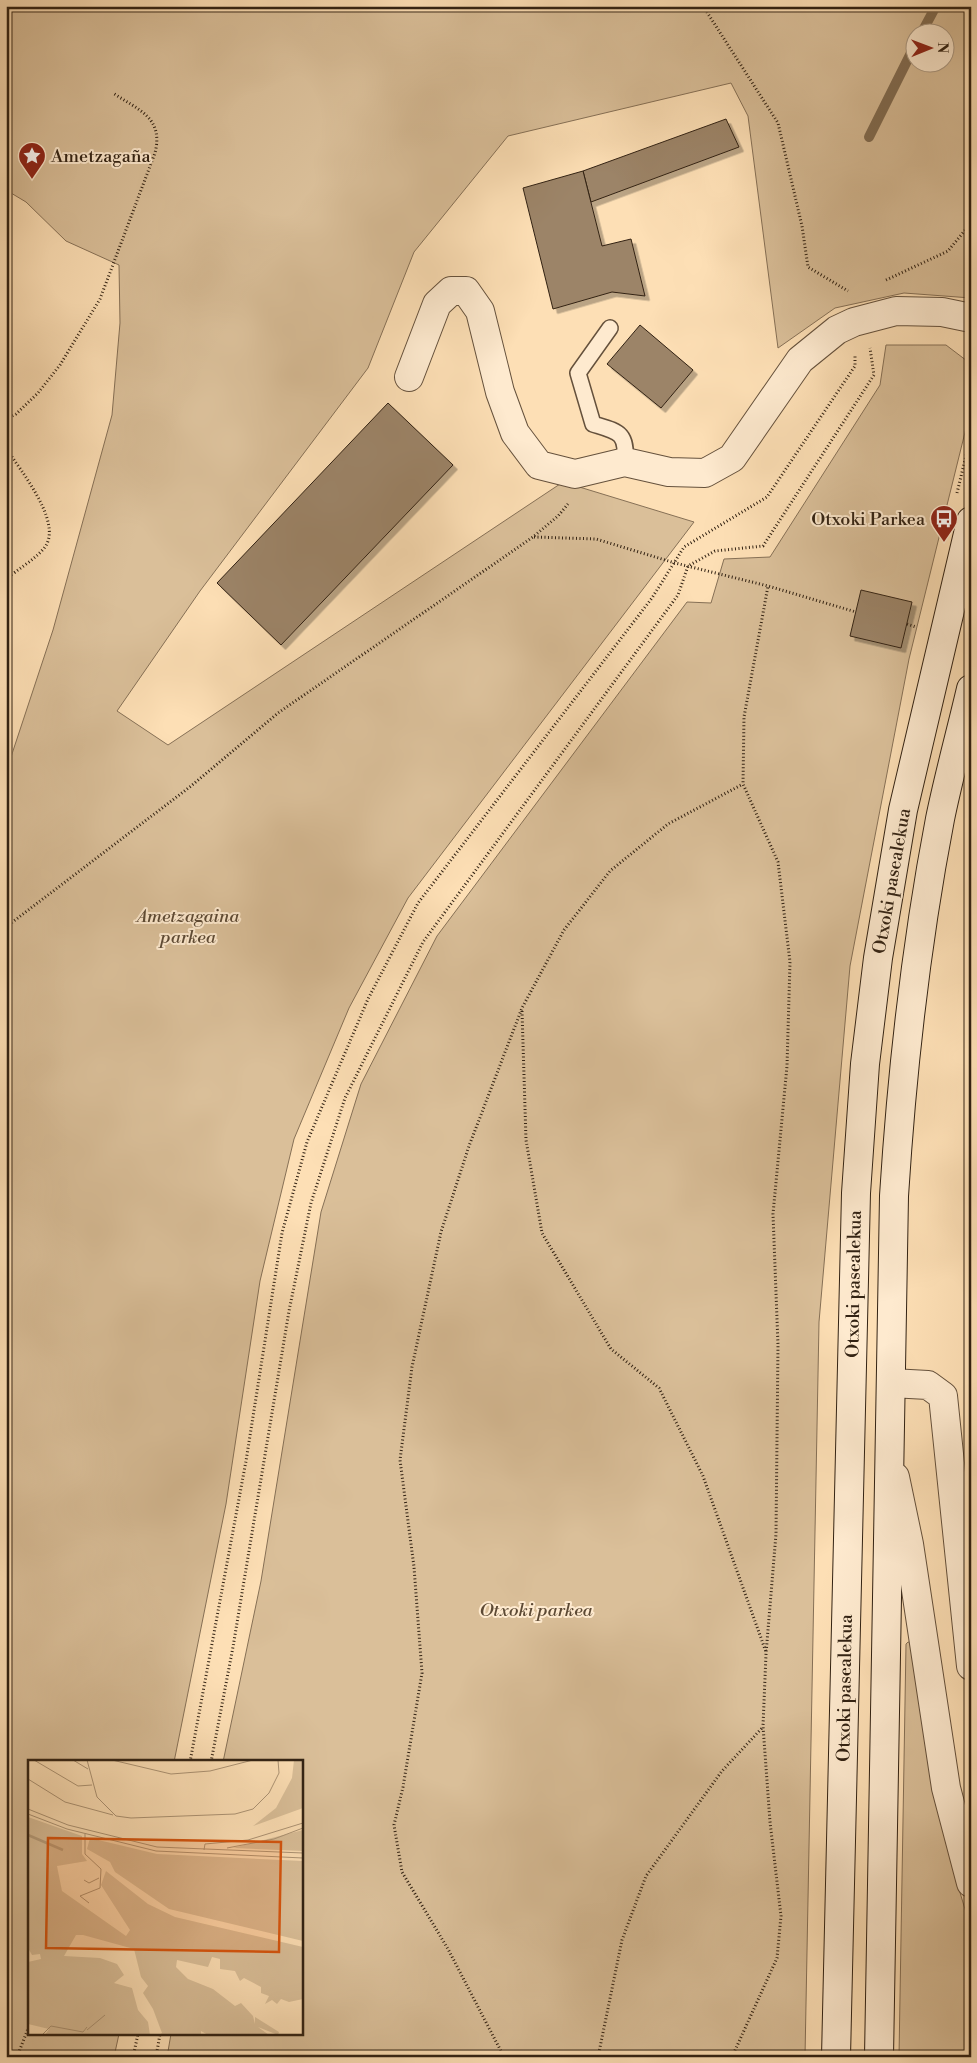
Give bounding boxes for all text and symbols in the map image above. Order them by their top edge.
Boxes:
north arrow [904,22,954,72]
text: N [933,42,951,53]
place icon: Ametzagaña [17,141,47,180]
place label: Ametzagaña [50,145,151,168]
bus stop icon: Otxoki Parkea [929,504,959,543]
place label: Otxoki Parkea [811,508,926,531]
street label: Otxoki pasealekua [868,805,916,956]
park label: Ametzagaina parkea [135,905,240,949]
street label: Otxoki pasealekua [841,1209,867,1358]
park label: Otxoki parkea [479,1599,594,1622]
street label: Otxoki pasealekua [832,1613,858,1762]
inset map [28,1760,302,2036]

